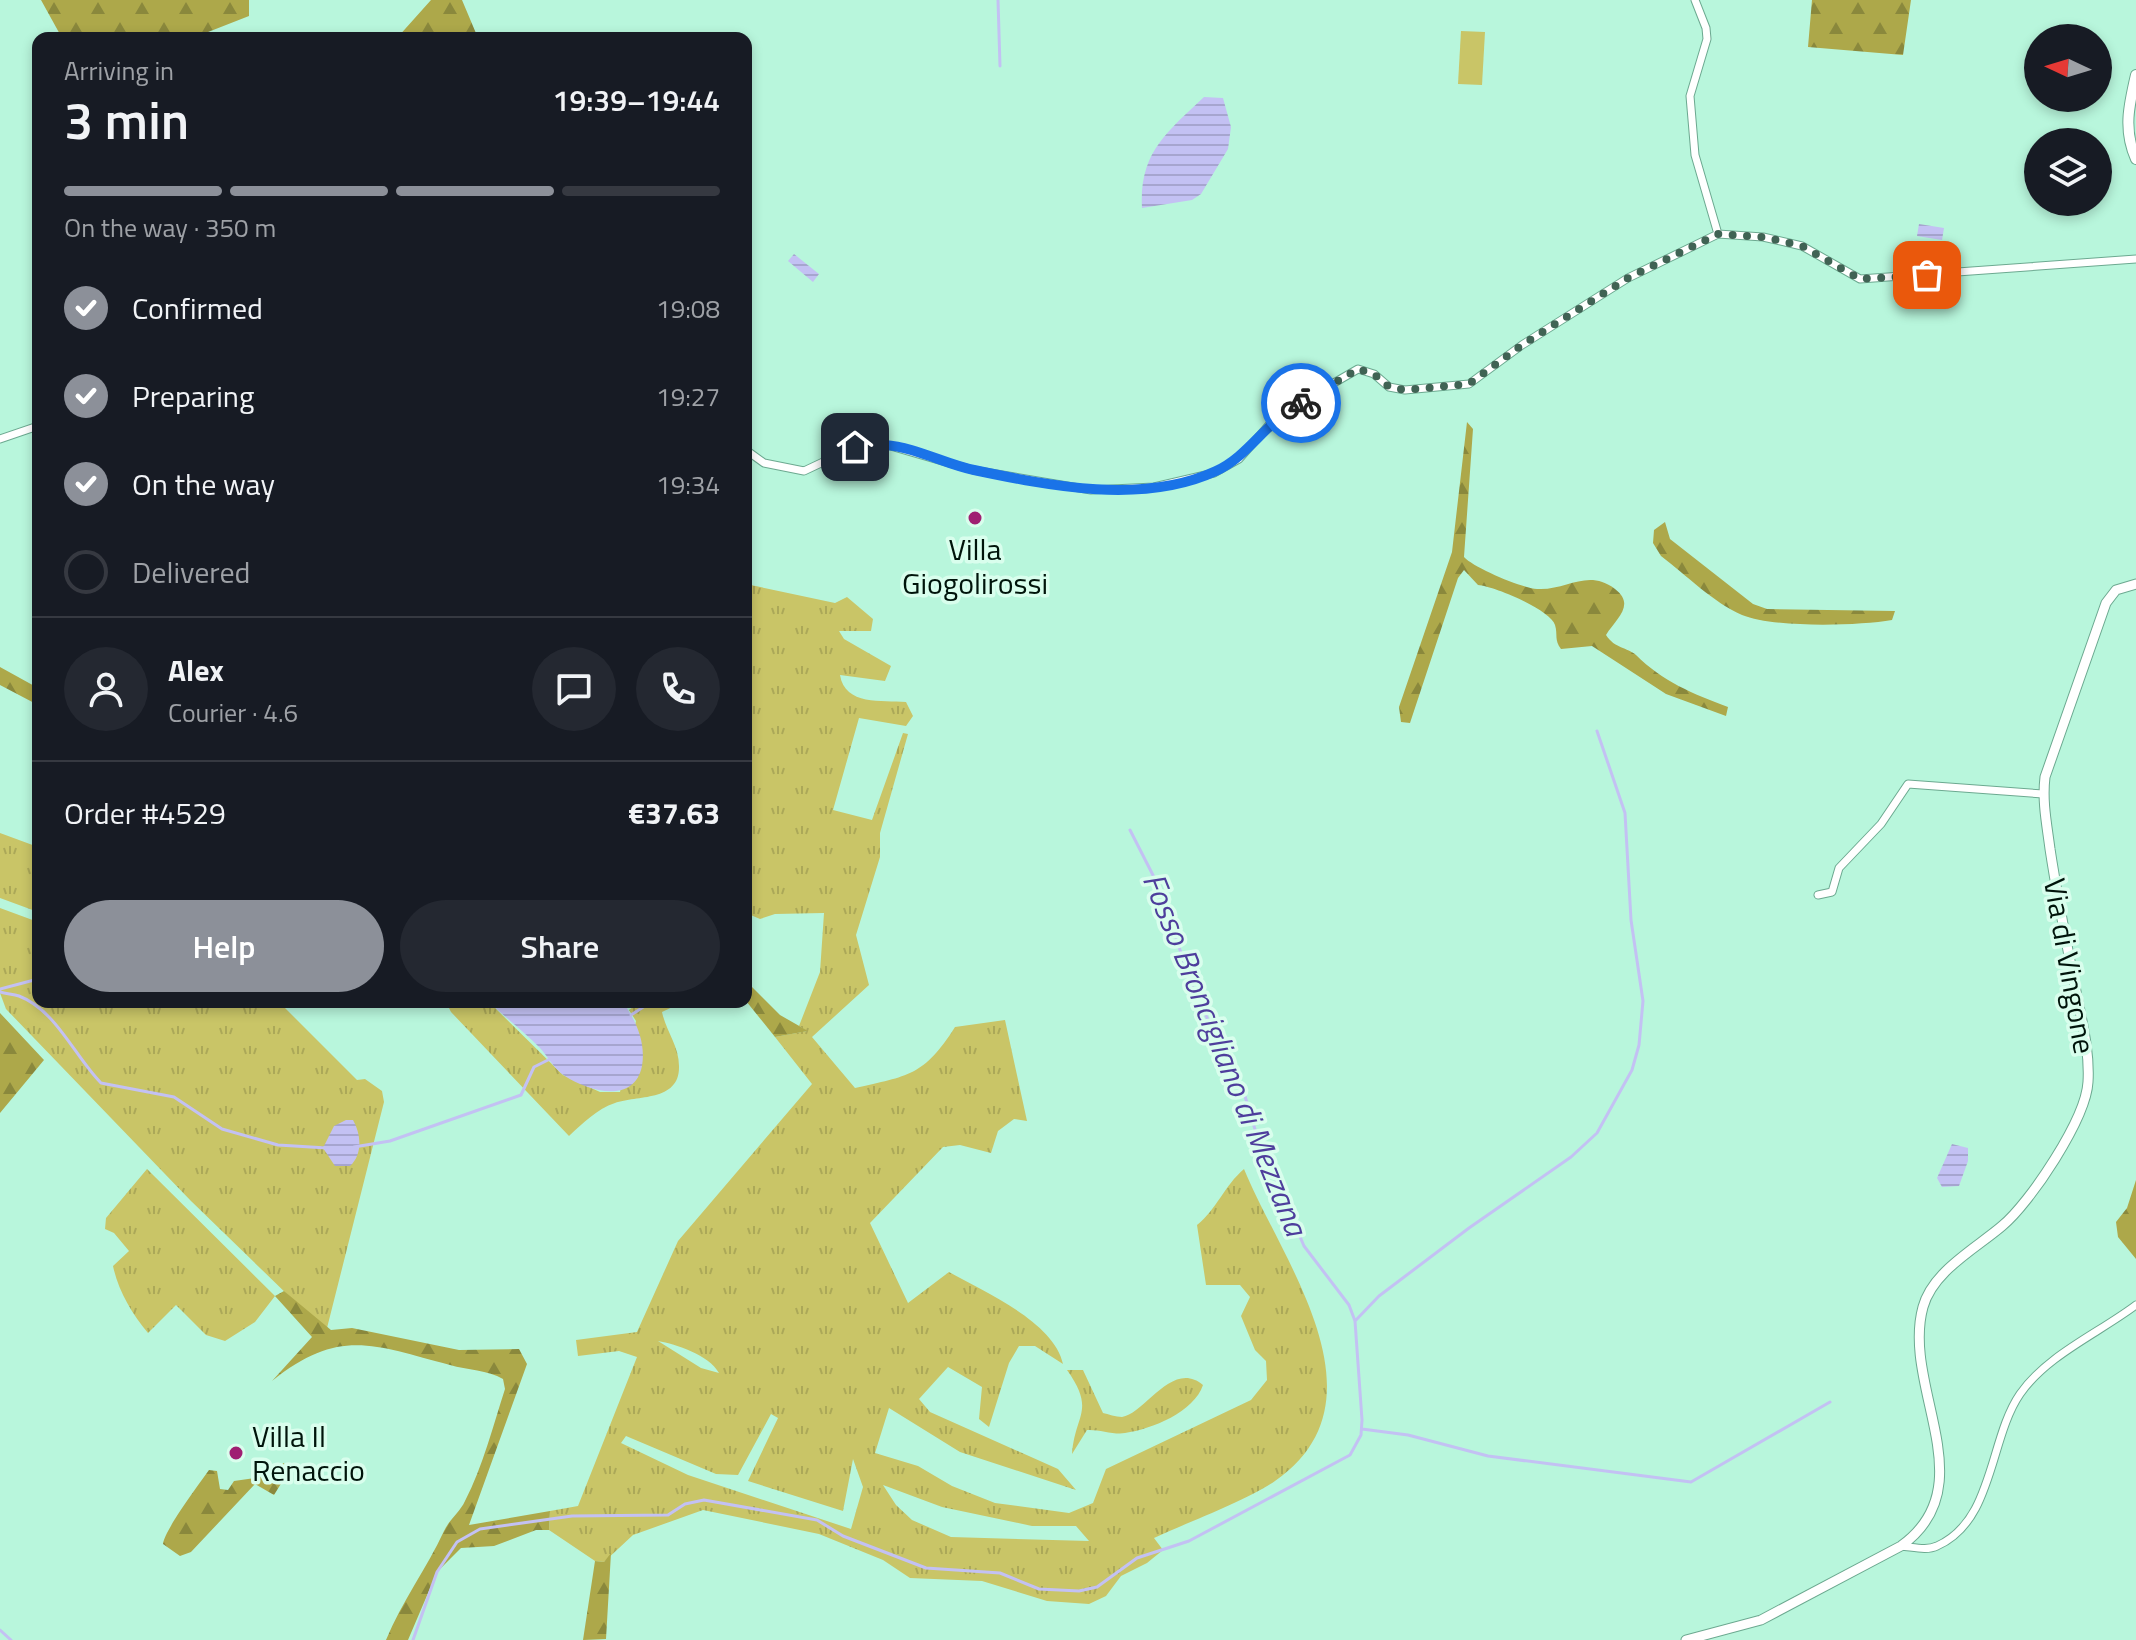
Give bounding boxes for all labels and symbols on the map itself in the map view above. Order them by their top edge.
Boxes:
north arrow [2024,24,2112,112]
pin [1893,241,1961,309]
courier [1261,363,1341,443]
pin [821,413,889,481]
marker: Villa Giogolirossi [966,509,984,527]
place label: Villa Giogolirossi [902,526,1048,606]
water label: Fosso Broncigliano di Mezzana [1131,865,1322,1245]
street label: Via di Vingone [2032,875,2108,1057]
place label: Villa Il Renaccio [252,1413,365,1493]
marker: Villa Il Renaccio [227,1444,245,1462]

